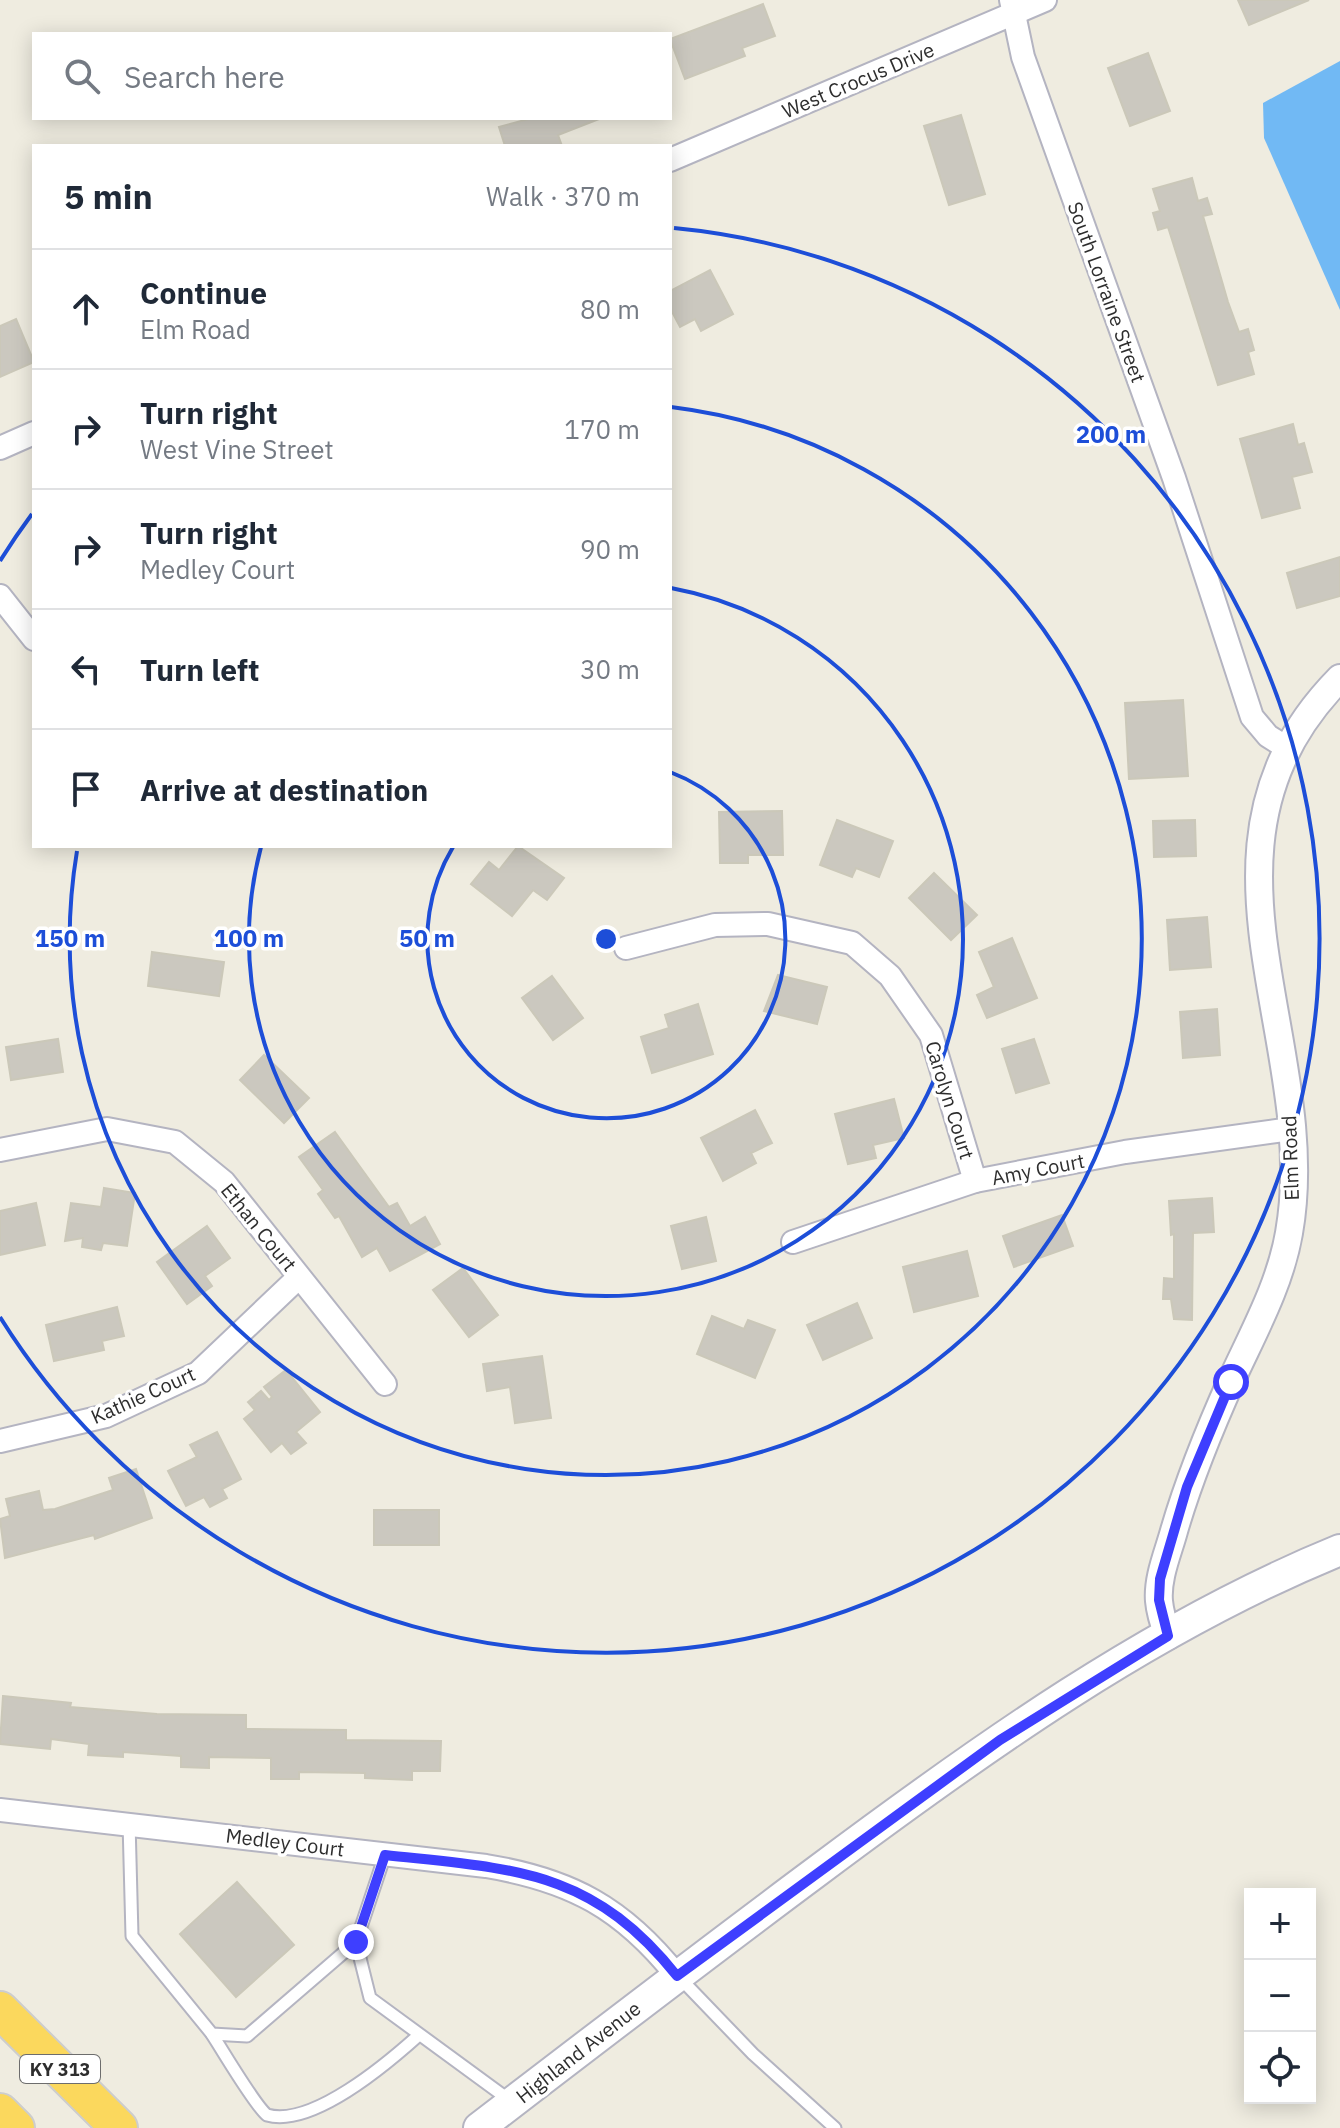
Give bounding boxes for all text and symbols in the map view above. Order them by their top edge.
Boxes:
search box [32,32,672,120]
street label: West Crocus Drive [778,36,938,124]
icon: search [60,54,104,98]
text: Search here [124,57,285,96]
text: 5 min [64,174,153,218]
text: Walk · 370 m [486,179,640,213]
street label: South Lorraine Street [1062,198,1152,386]
text: Continue [140,273,267,312]
icon: ahead [64,287,108,331]
text: 80 m [580,292,640,326]
text: Elm Road [140,312,251,346]
text: Turn right [140,393,278,432]
icon: right [64,407,108,451]
text: 170 m [564,412,640,446]
text: 200 m [1076,418,1146,450]
text: West Vine Street [140,432,334,466]
text: Turn right [140,513,278,552]
icon: right [64,527,108,571]
text: 90 m [580,532,640,566]
text: Medley Court [140,552,295,586]
icon: left [64,647,108,691]
text: Turn left [140,650,259,689]
text: 30 m [580,652,640,686]
icon: arrive [64,767,108,811]
text: Arrive at destination [140,770,428,809]
text: 150 m [35,922,105,954]
text: 100 m [214,922,284,954]
text: 50 m [399,922,455,954]
centre of rings [592,925,620,953]
street label: Carolyn Court [919,1038,981,1162]
street label: Elm Road [1275,1115,1305,1201]
street label: Amy Court [989,1147,1087,1191]
street label: Ethan Court [215,1177,303,1277]
street label: Kathie Court [87,1360,199,1430]
route start [1213,1364,1249,1400]
street label: Medley Court [224,1821,346,1863]
map controls [1244,1888,1316,2104]
button: + [1244,1888,1316,1960]
route end [338,1924,374,1960]
button: − [1244,1960,1316,2032]
street label: Highland Avenue [510,1995,646,2109]
button: locate [1244,2032,1316,2104]
road number: KY 313 [20,2055,100,2083]

